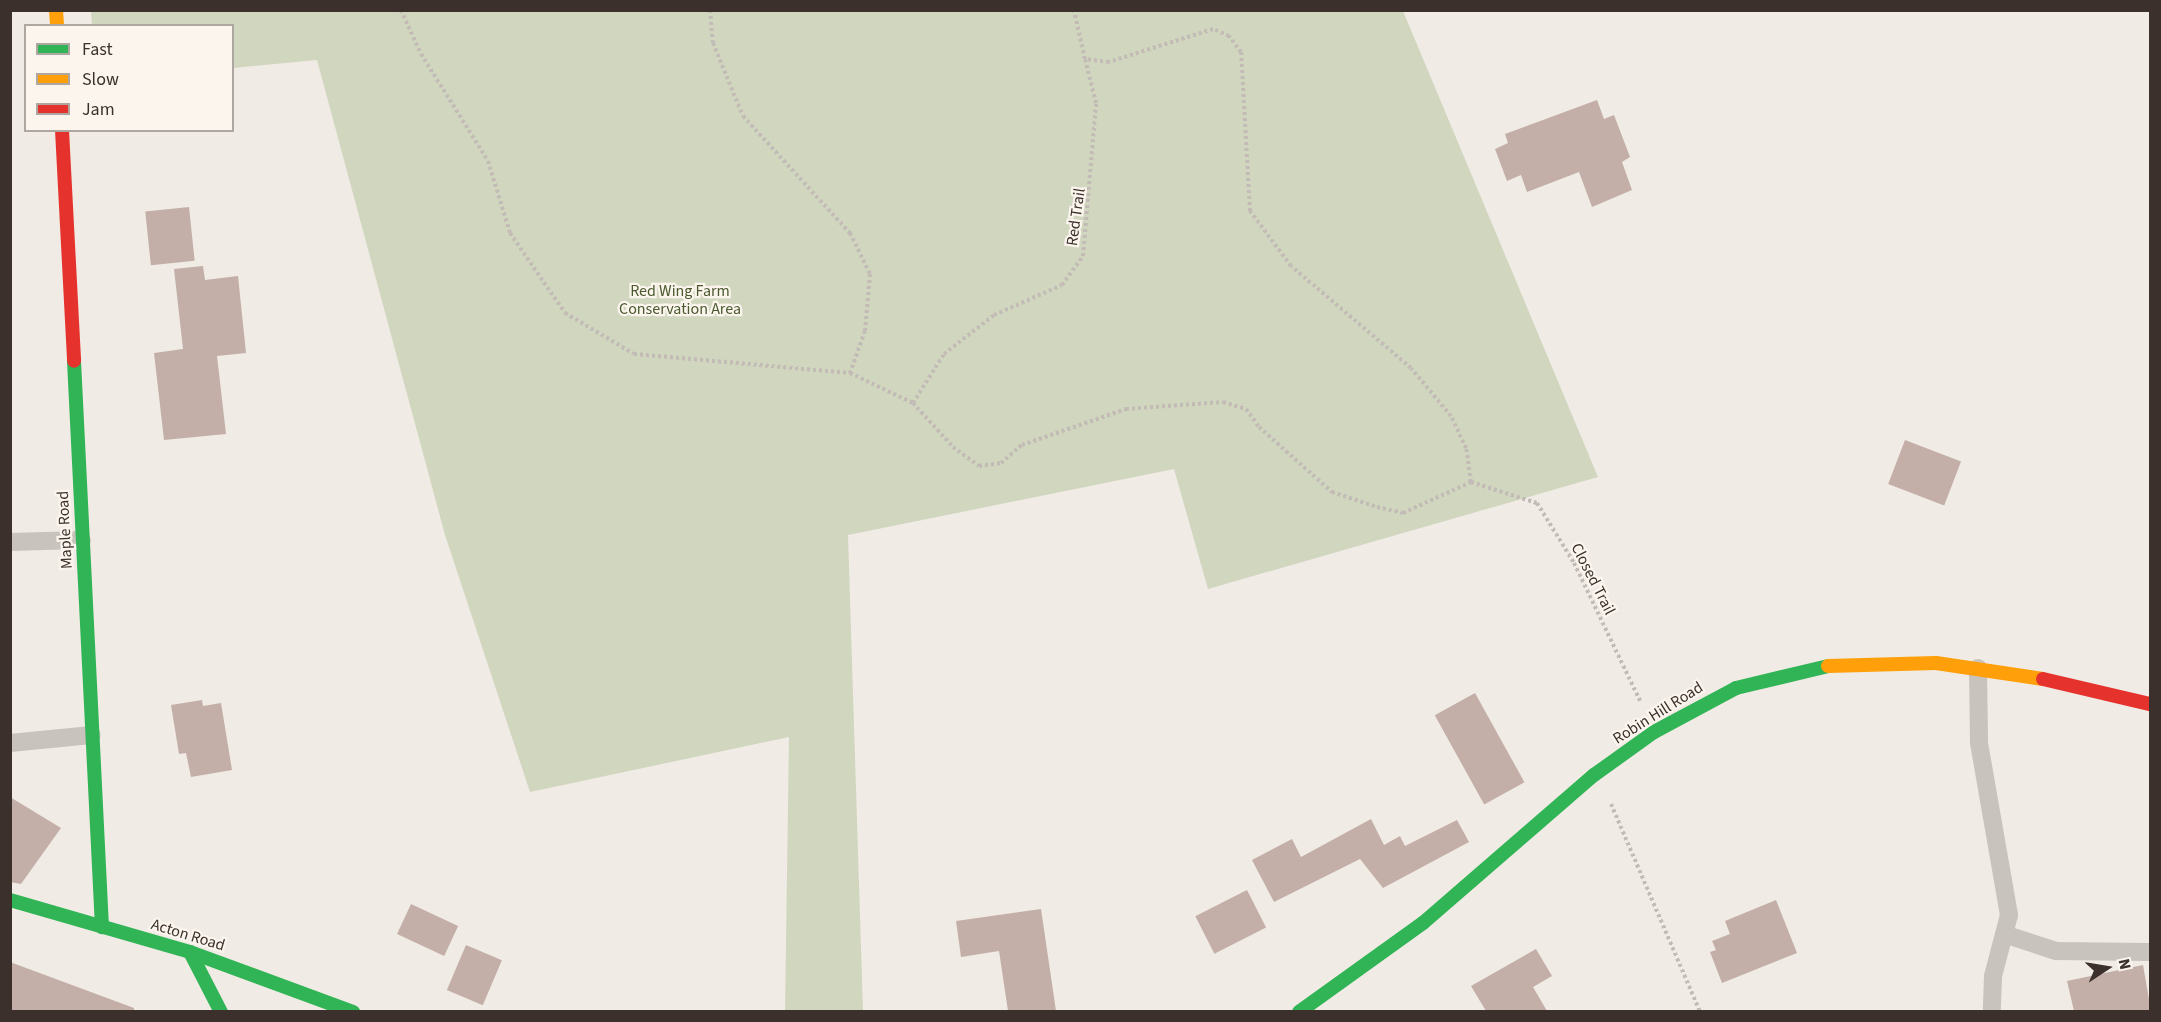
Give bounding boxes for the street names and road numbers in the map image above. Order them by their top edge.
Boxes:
street label: Red Trail [1062,187,1090,247]
street label: Maple Road [53,490,77,570]
street label: Closed Trail [1567,540,1619,618]
street label: Robin Hill Road [1609,678,1707,748]
street label: Acton Road [149,915,227,955]

